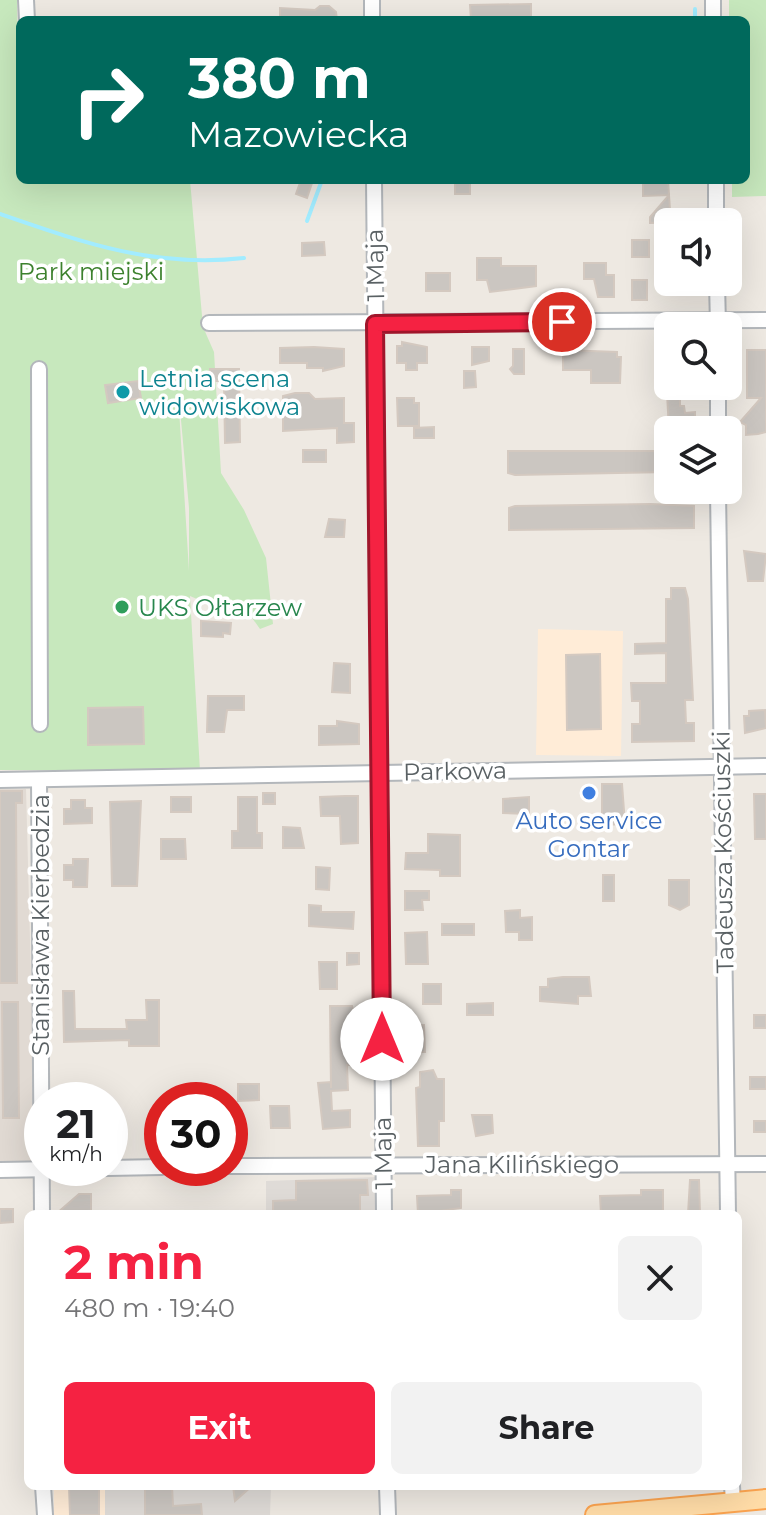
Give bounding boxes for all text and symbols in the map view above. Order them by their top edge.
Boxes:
text: 380 m [188,44,371,112]
icon: right [56,48,160,152]
text: Mazowiecka [188,112,409,156]
map controls [654,208,742,504]
button: sound [654,208,742,296]
street label: 1 Maja [360,228,390,302]
park label: Park miejski [18,257,164,286]
pin [528,288,596,356]
icon: arrive [540,300,584,344]
button: search [654,312,742,400]
place label: Letnia scena widowiskowa [139,364,300,421]
marker: Letnia scena widowiskowa [114,383,132,401]
button: layers [654,416,742,504]
place label: UKS Ołtarzew [138,593,302,622]
marker: UKS Ołtarzew [113,598,131,616]
street label: Tadeusza Kościuszki [706,731,740,973]
street label: Parkowa [403,756,507,786]
marker: Auto service Gontar [580,784,598,802]
street label: Stanisława Kierbedzia [26,794,55,1056]
place label: Auto service Gontar [515,806,663,863]
position arrow [340,997,424,1081]
speed limit sign: 30 [144,1082,248,1186]
text: 21 [56,1099,96,1148]
street label: 1 Maja [368,1116,398,1190]
text: km/h [49,1142,103,1166]
street label: Jana Kilińskiego [424,1150,619,1179]
text: 2 min [64,1233,204,1291]
button: close [618,1236,702,1320]
text: 480 m · 19:40 [64,1292,235,1324]
button: Exit [64,1382,375,1474]
button: Share [391,1382,702,1474]

